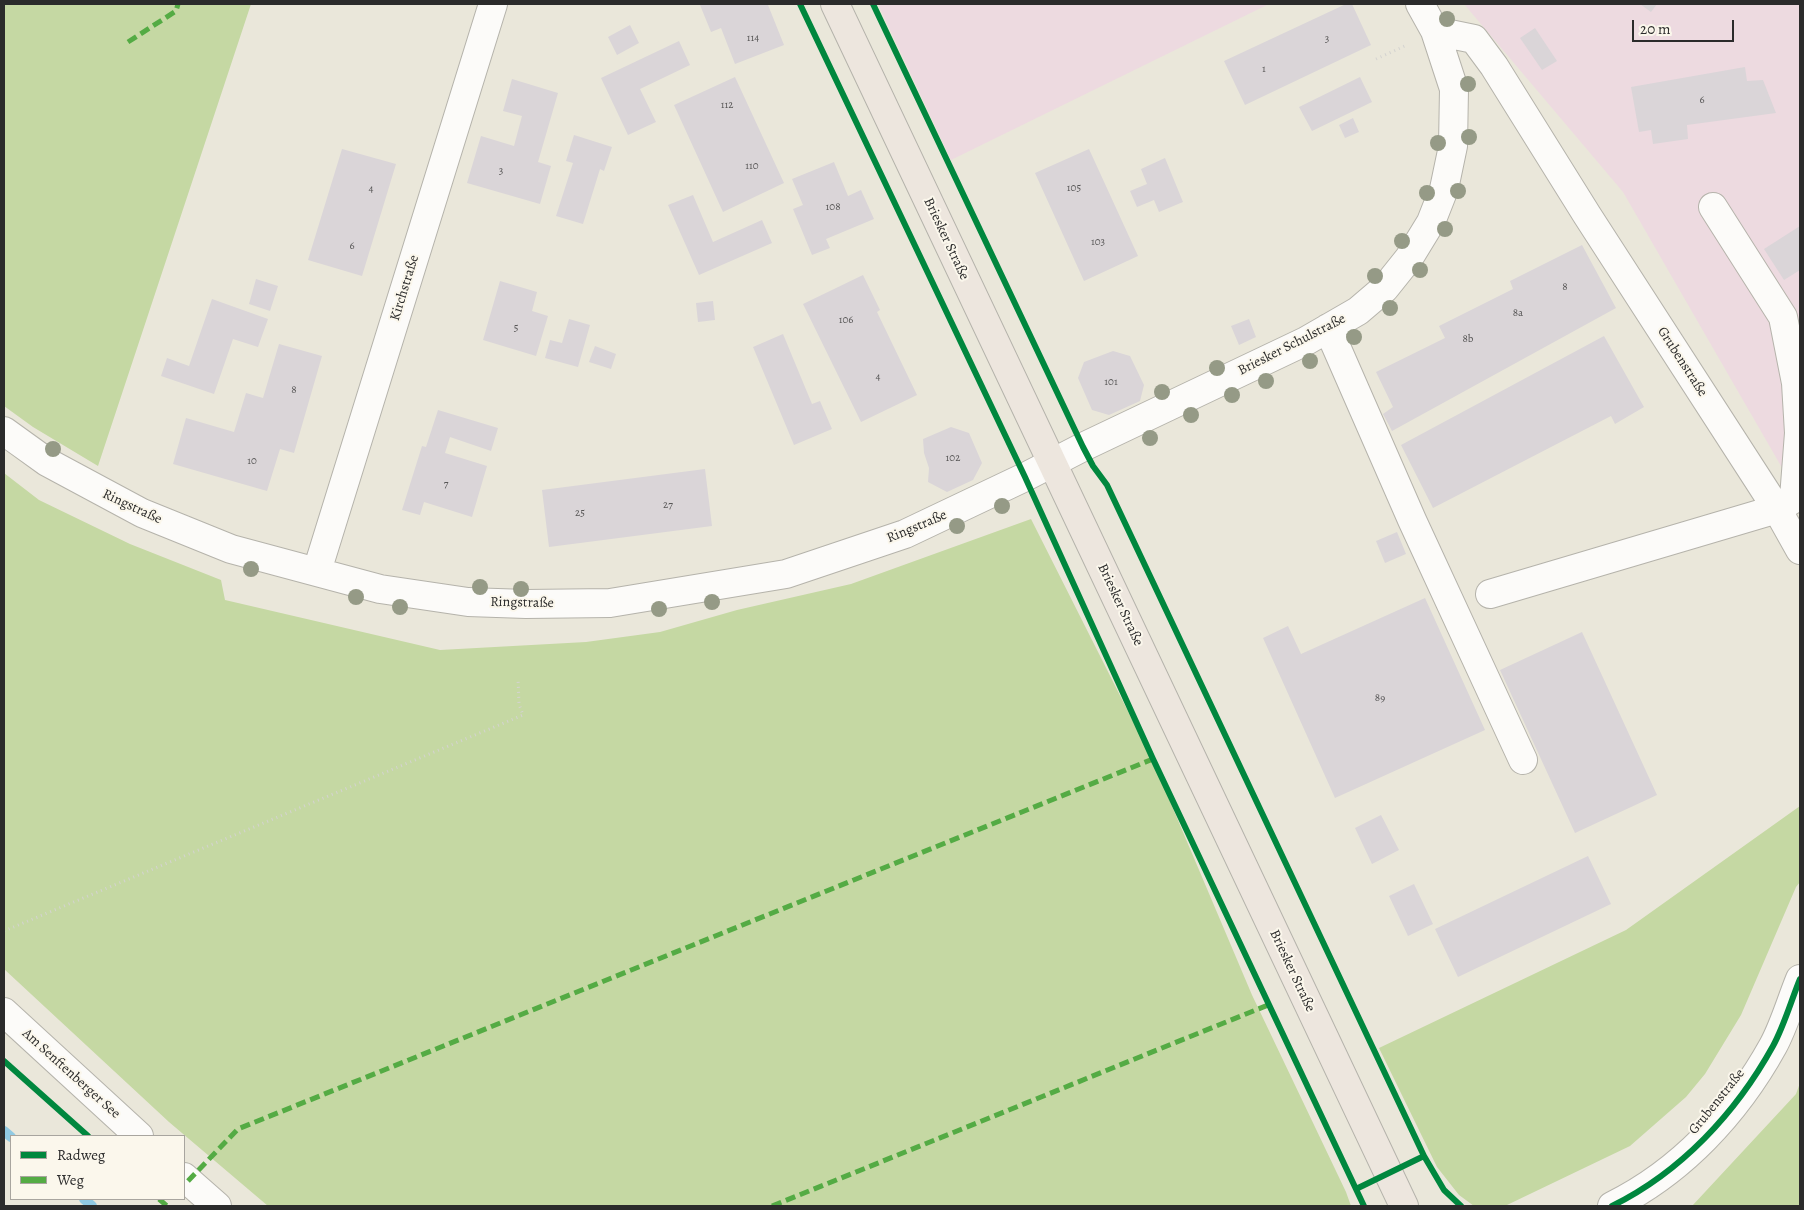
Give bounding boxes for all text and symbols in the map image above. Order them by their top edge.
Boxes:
scale bar [1634,10,1736,42]
text: 20 m [1640,19,1671,39]
house number: 114 [747,31,759,45]
house number: 3 [1325,32,1329,46]
house number: 1 [1262,62,1266,76]
house number: 6 [1699,93,1705,107]
house number: 112 [721,98,733,112]
house number: 110 [745,159,759,173]
house number: 3 [499,164,503,178]
house number: 105 [1067,181,1081,195]
house number: 4 [369,182,373,196]
street label: Briesker Straße [920,195,972,283]
house number: 108 [826,200,840,214]
house number: 103 [1091,235,1105,249]
house number: 6 [349,239,355,253]
street label: Kirchstraße [387,253,423,323]
house number: 8 [1562,280,1568,294]
house number: 8a [1513,306,1523,320]
street label: Briesker Schulstraße [1235,311,1349,379]
house number: 106 [839,313,853,327]
house number: 5 [514,321,518,335]
street label: Grubenstraße [1653,324,1711,400]
house number: 8b [1463,332,1473,346]
house number: 4 [876,370,880,384]
house number: 101 [1104,375,1118,389]
house number: 8 [291,383,297,397]
house number: 102 [946,451,960,465]
house number: 10 [247,454,257,468]
house number: 7 [444,477,448,491]
street label: Ringstraße [100,486,164,528]
house number: 27 [663,498,673,512]
house number: 25 [575,506,585,520]
street label: Ringstraße [884,507,950,547]
street label: Briesker Straße [1094,561,1146,649]
street label: Ringstraße [490,594,554,612]
house number: 89 [1375,691,1385,705]
street label: Briesker Straße [1266,927,1318,1015]
street label: Am Senftenberger See [18,1026,124,1122]
street label: Grubenstraße [1685,1066,1749,1138]
legend [10,1135,185,1200]
text: Radweg [57,1145,105,1165]
text: Weg [57,1170,84,1190]

